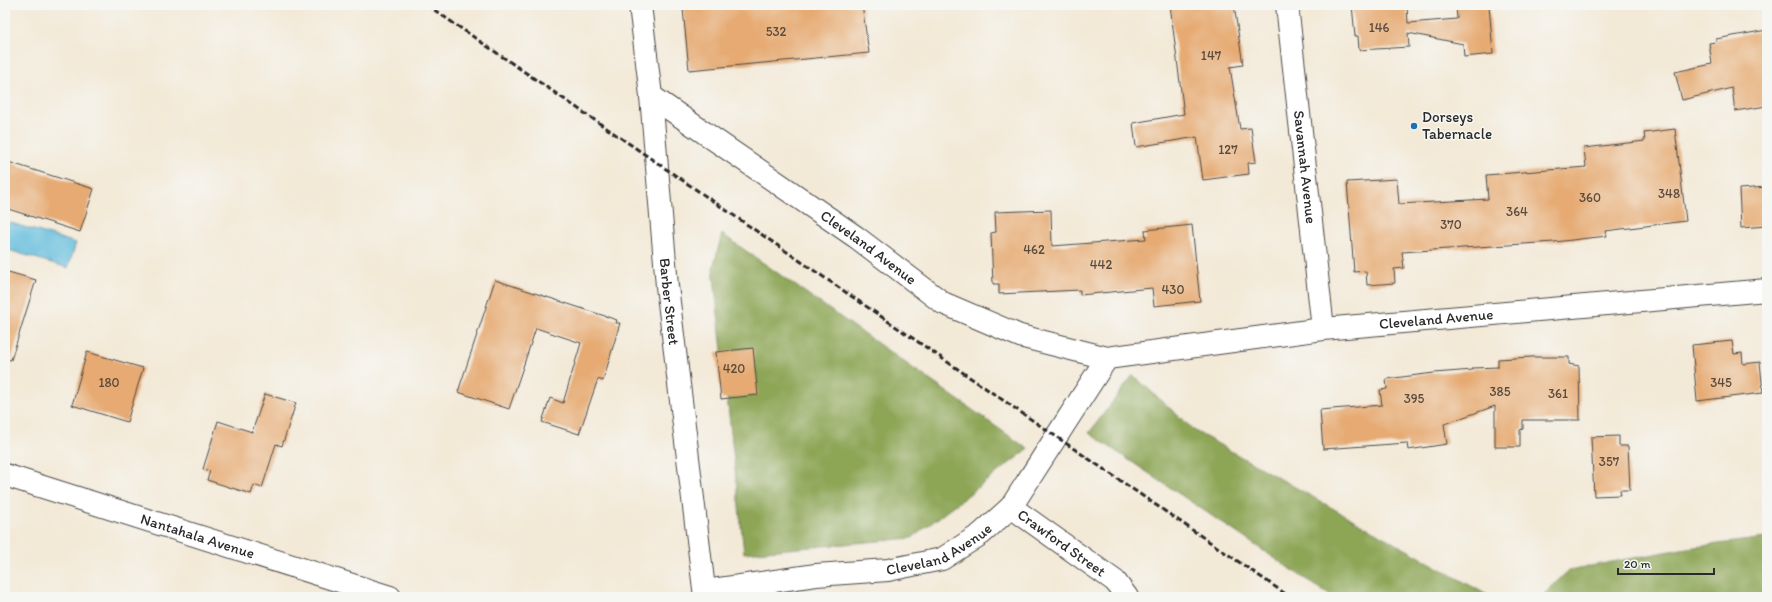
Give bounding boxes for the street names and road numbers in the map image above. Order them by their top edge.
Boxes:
street label: Savannah Avenue [1290,109,1320,225]
street label: Cleveland Avenue [817,206,920,289]
street label: Barber Street [656,257,683,346]
street label: Cleveland Avenue [1378,305,1494,333]
street label: Crawford Street [1014,505,1109,581]
street label: Nantahala Avenue [138,510,257,562]
street label: Cleveland Avenue [885,520,996,579]

